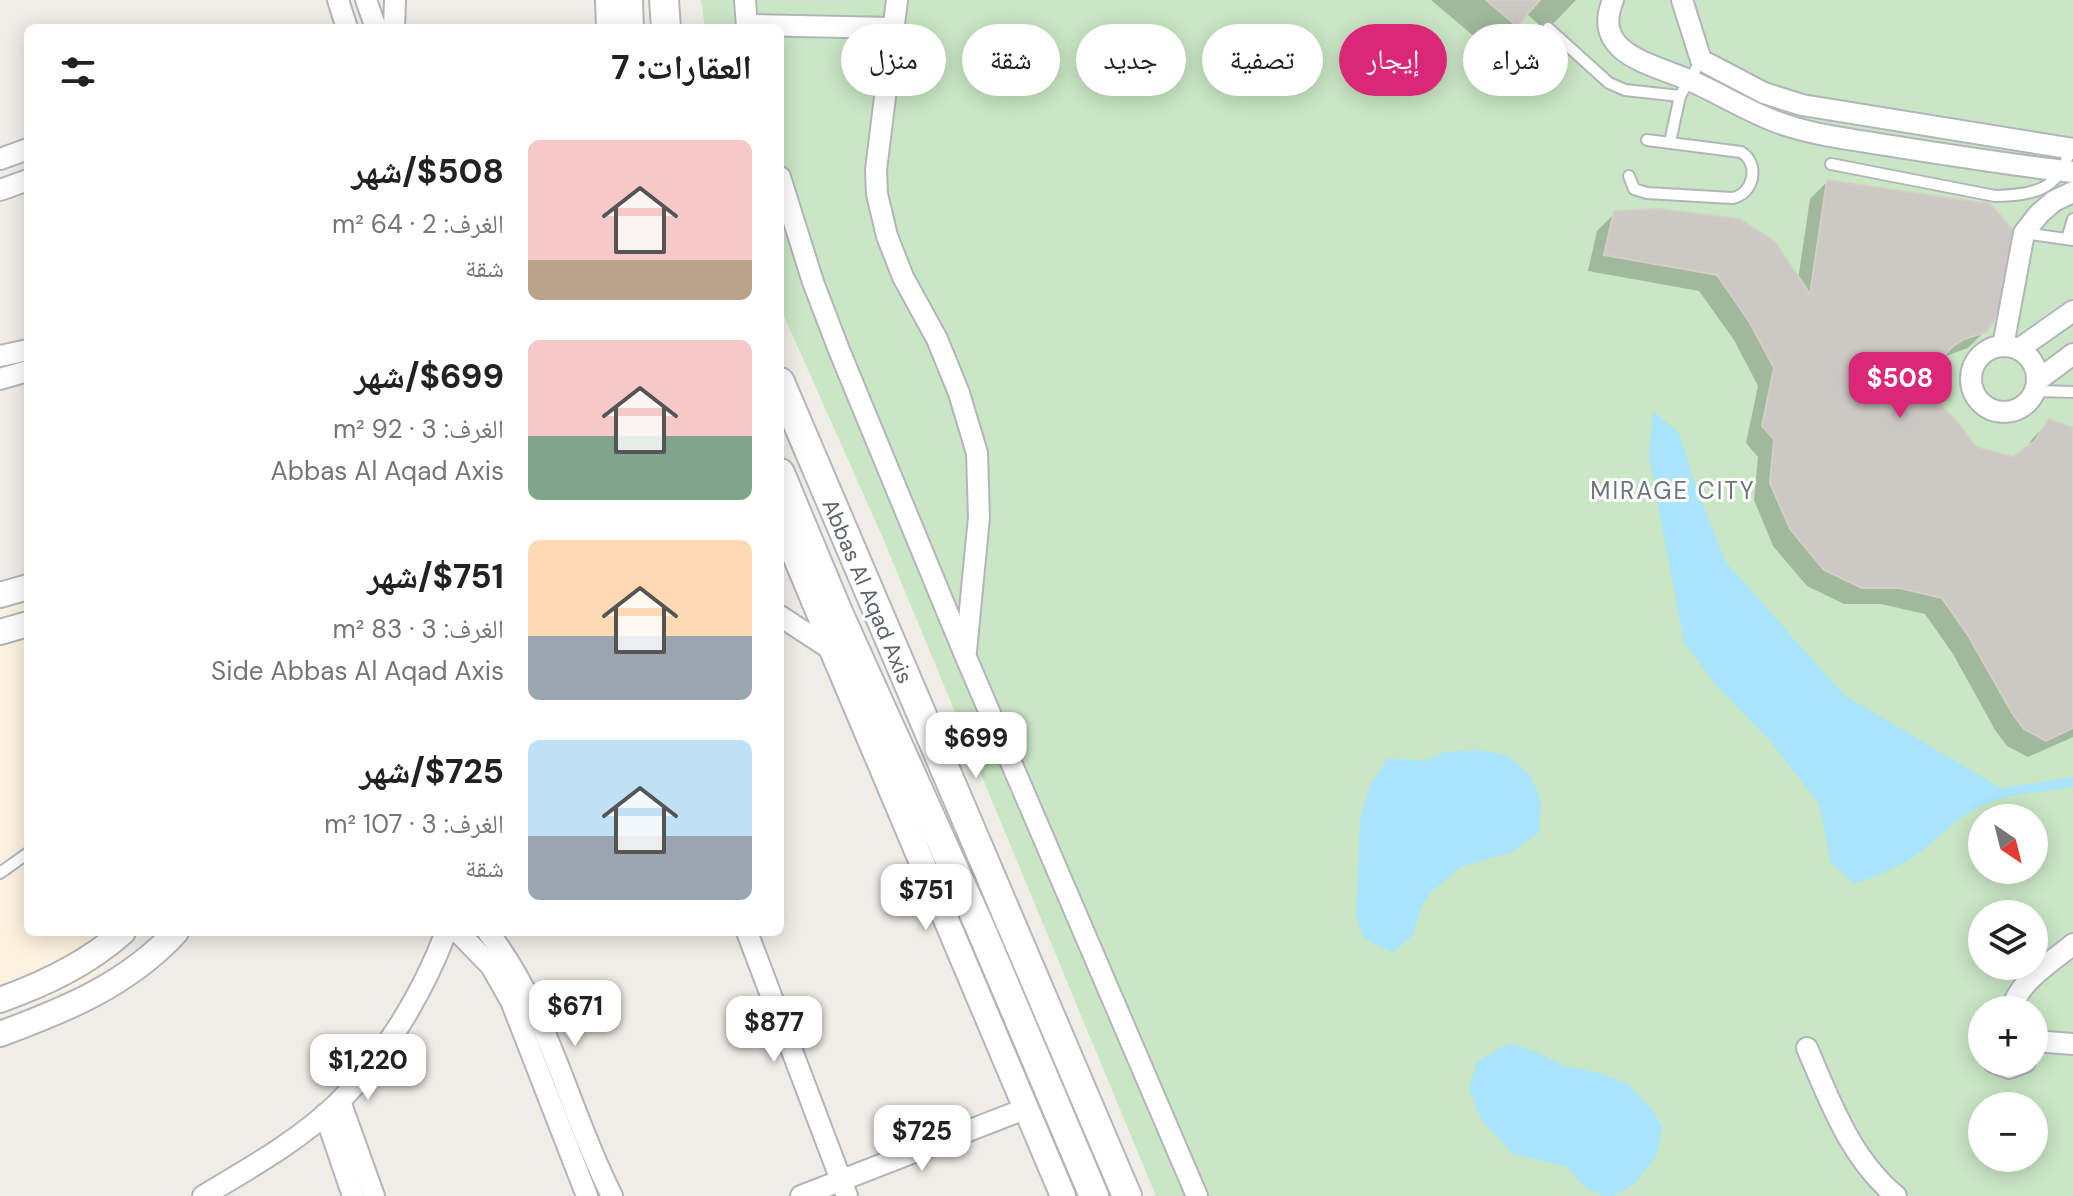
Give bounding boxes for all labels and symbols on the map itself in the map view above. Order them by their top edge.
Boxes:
pin: $508 [1853,352,1947,420]
district label: MIRAGE CITY [1590,475,1756,506]
street label: Abbas Al Aqad Axis [816,495,920,688]
pin: $699 [929,712,1023,780]
north arrow [1968,804,2048,884]
pin: $751 [879,864,973,932]
pin: $671 [528,980,622,1048]
pin: $877 [727,996,821,1064]
pin: $1,220 [303,1034,433,1102]
pin: $725 [875,1105,969,1173]

